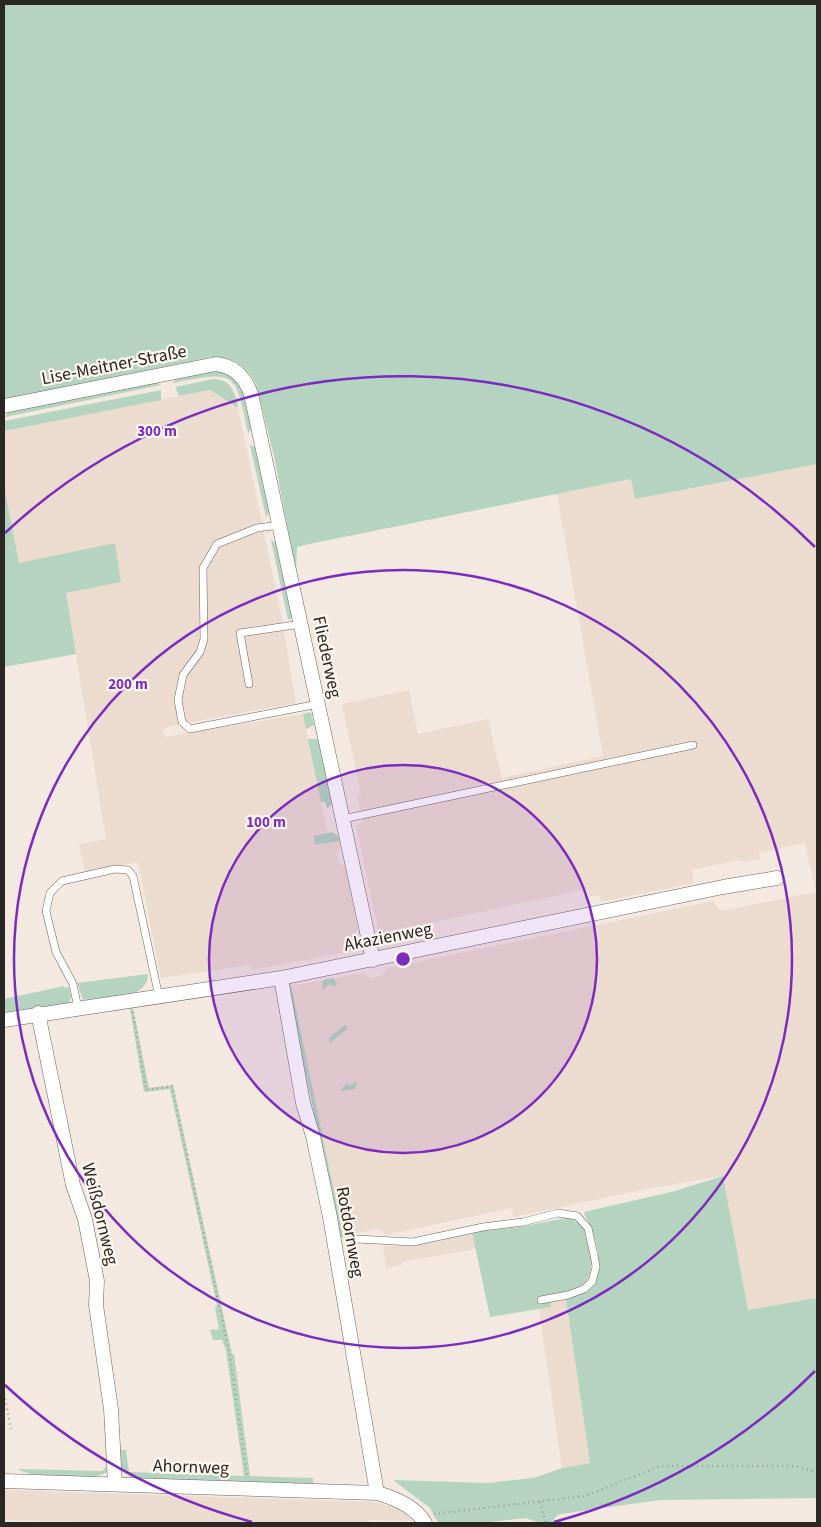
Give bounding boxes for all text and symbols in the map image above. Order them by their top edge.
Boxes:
street label: Lise-Meitner-Straße [39,339,189,391]
text: 300 m [137,421,177,442]
street label: Fliederweg [306,614,348,700]
text: 200 m [108,674,148,695]
text: 100 m [246,812,286,833]
street label: Akazienweg [342,916,434,958]
centre of rings [394,950,412,968]
street label: Weißdornweg [75,1160,125,1268]
street label: Rotdornweg [330,1185,370,1279]
street label: Ahornweg [153,1453,229,1481]

